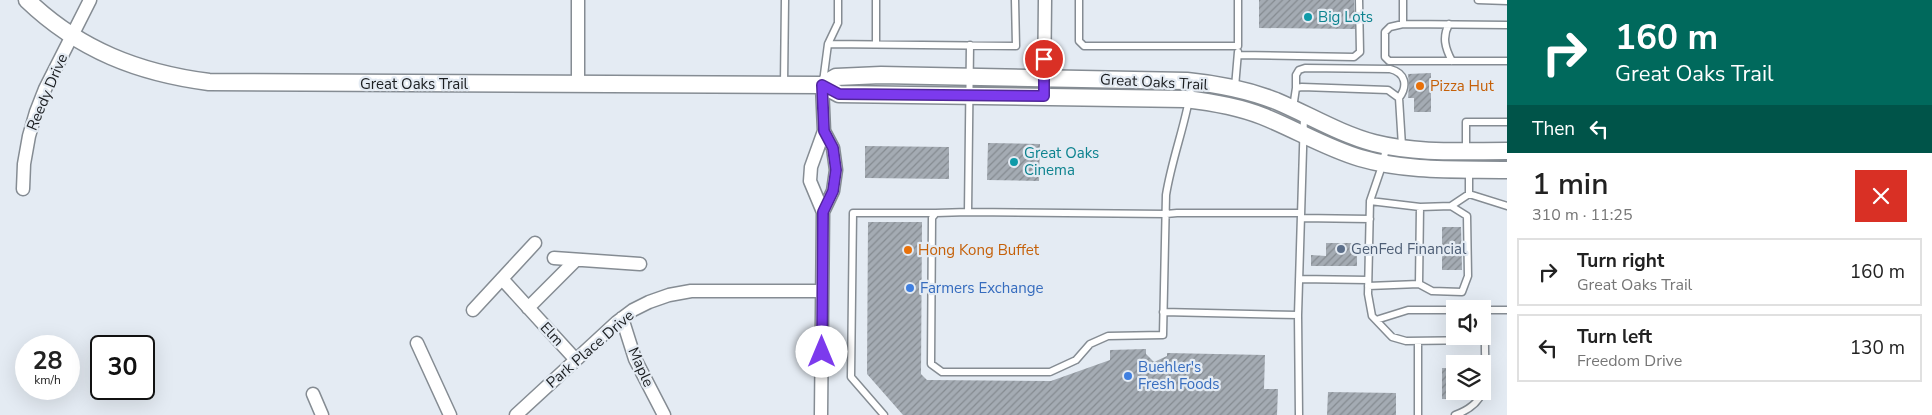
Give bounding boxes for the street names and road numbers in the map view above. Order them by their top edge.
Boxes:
street label: Reedy Drive [22,50,72,134]
street label: Great Oaks Trail [1099,69,1209,95]
street label: Great Oaks Trail [360,74,469,94]
street label: Park Place Drive [542,305,638,393]
street label: Elm [536,318,568,350]
street label: Maple [623,344,659,390]

